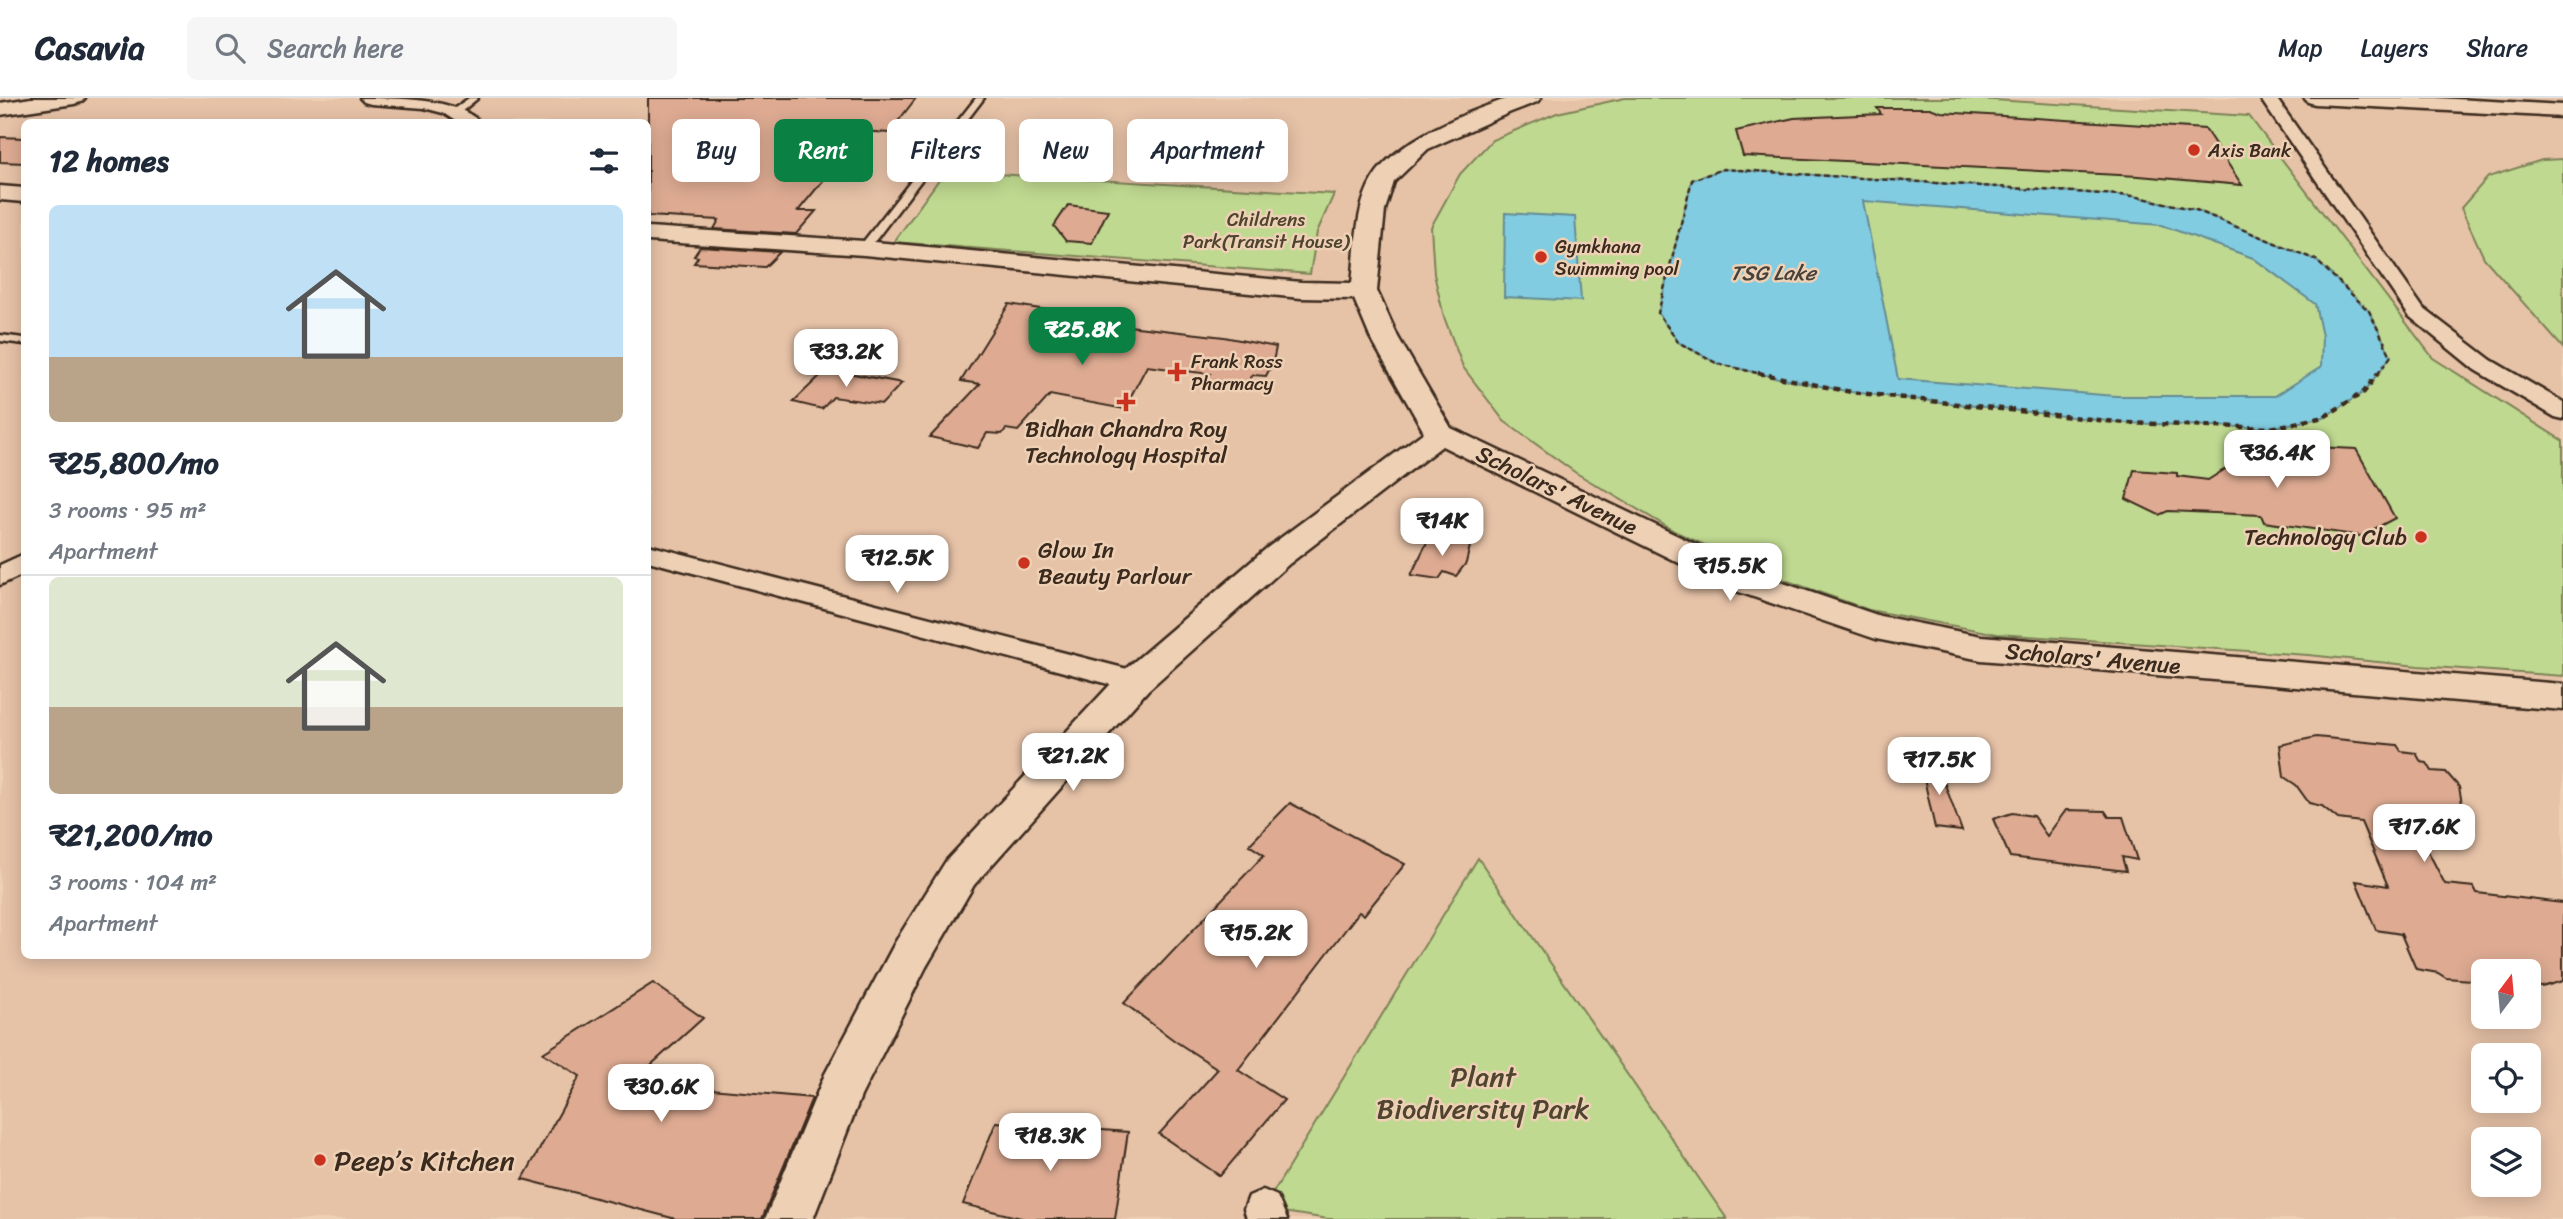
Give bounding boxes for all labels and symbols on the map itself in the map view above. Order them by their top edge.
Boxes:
place label: Axis Bank [2207,134,2292,167]
marker: Axis Bank [2186,142,2202,158]
park label: Childrens Park(Transit House) [1183,203,1351,258]
place label: Gymkhana Swimming pool [1555,230,1680,285]
marker: Gymkhana Swimming pool [1533,249,1549,265]
water label: TSG Lake [1730,254,1818,292]
pin: ₹25.8K [1025,308,1139,367]
pin: ₹33.2K [789,330,903,389]
place label: Frank Ross Pharmacy [1191,345,1283,400]
marker: Frank Ross Pharmacy [1169,364,1185,380]
marker: Bidhan Chandra Roy Technology Hospital [1116,392,1136,412]
place label: Bidhan Chandra Roy Technology Hospital [1025,409,1227,476]
pin: ₹36.4K [2220,430,2334,490]
street label: Scholars' Avenue [1469,433,1645,547]
pin: ₹14K [1401,498,1483,558]
place label: Technology Club [2244,517,2407,558]
marker: Technology Club [2413,529,2429,545]
place label: Glow In Beauty Parlour [1038,530,1193,597]
pin: ₹12.5K [840,536,954,595]
pin: ₹15.5K [1673,544,1787,603]
marker: Glow In Beauty Parlour [1016,555,1032,571]
street label: Scholars' Avenue [2004,630,2182,687]
pin: ₹21.2K [1016,734,1130,793]
pin: ₹17.5K [1882,738,1996,797]
pin: ₹17.6K [2367,804,2481,864]
pin: ₹15.2K [1199,910,1313,970]
north arrow [2471,959,2541,1029]
park label: Plant Biodiversity Park [1377,1052,1590,1133]
pin: ₹30.6K [604,1065,718,1124]
pin: ₹18.3K [993,1114,1107,1173]
place label: Peep’s Kitchen [334,1136,515,1185]
marker: Peep’s Kitchen [312,1152,328,1168]

